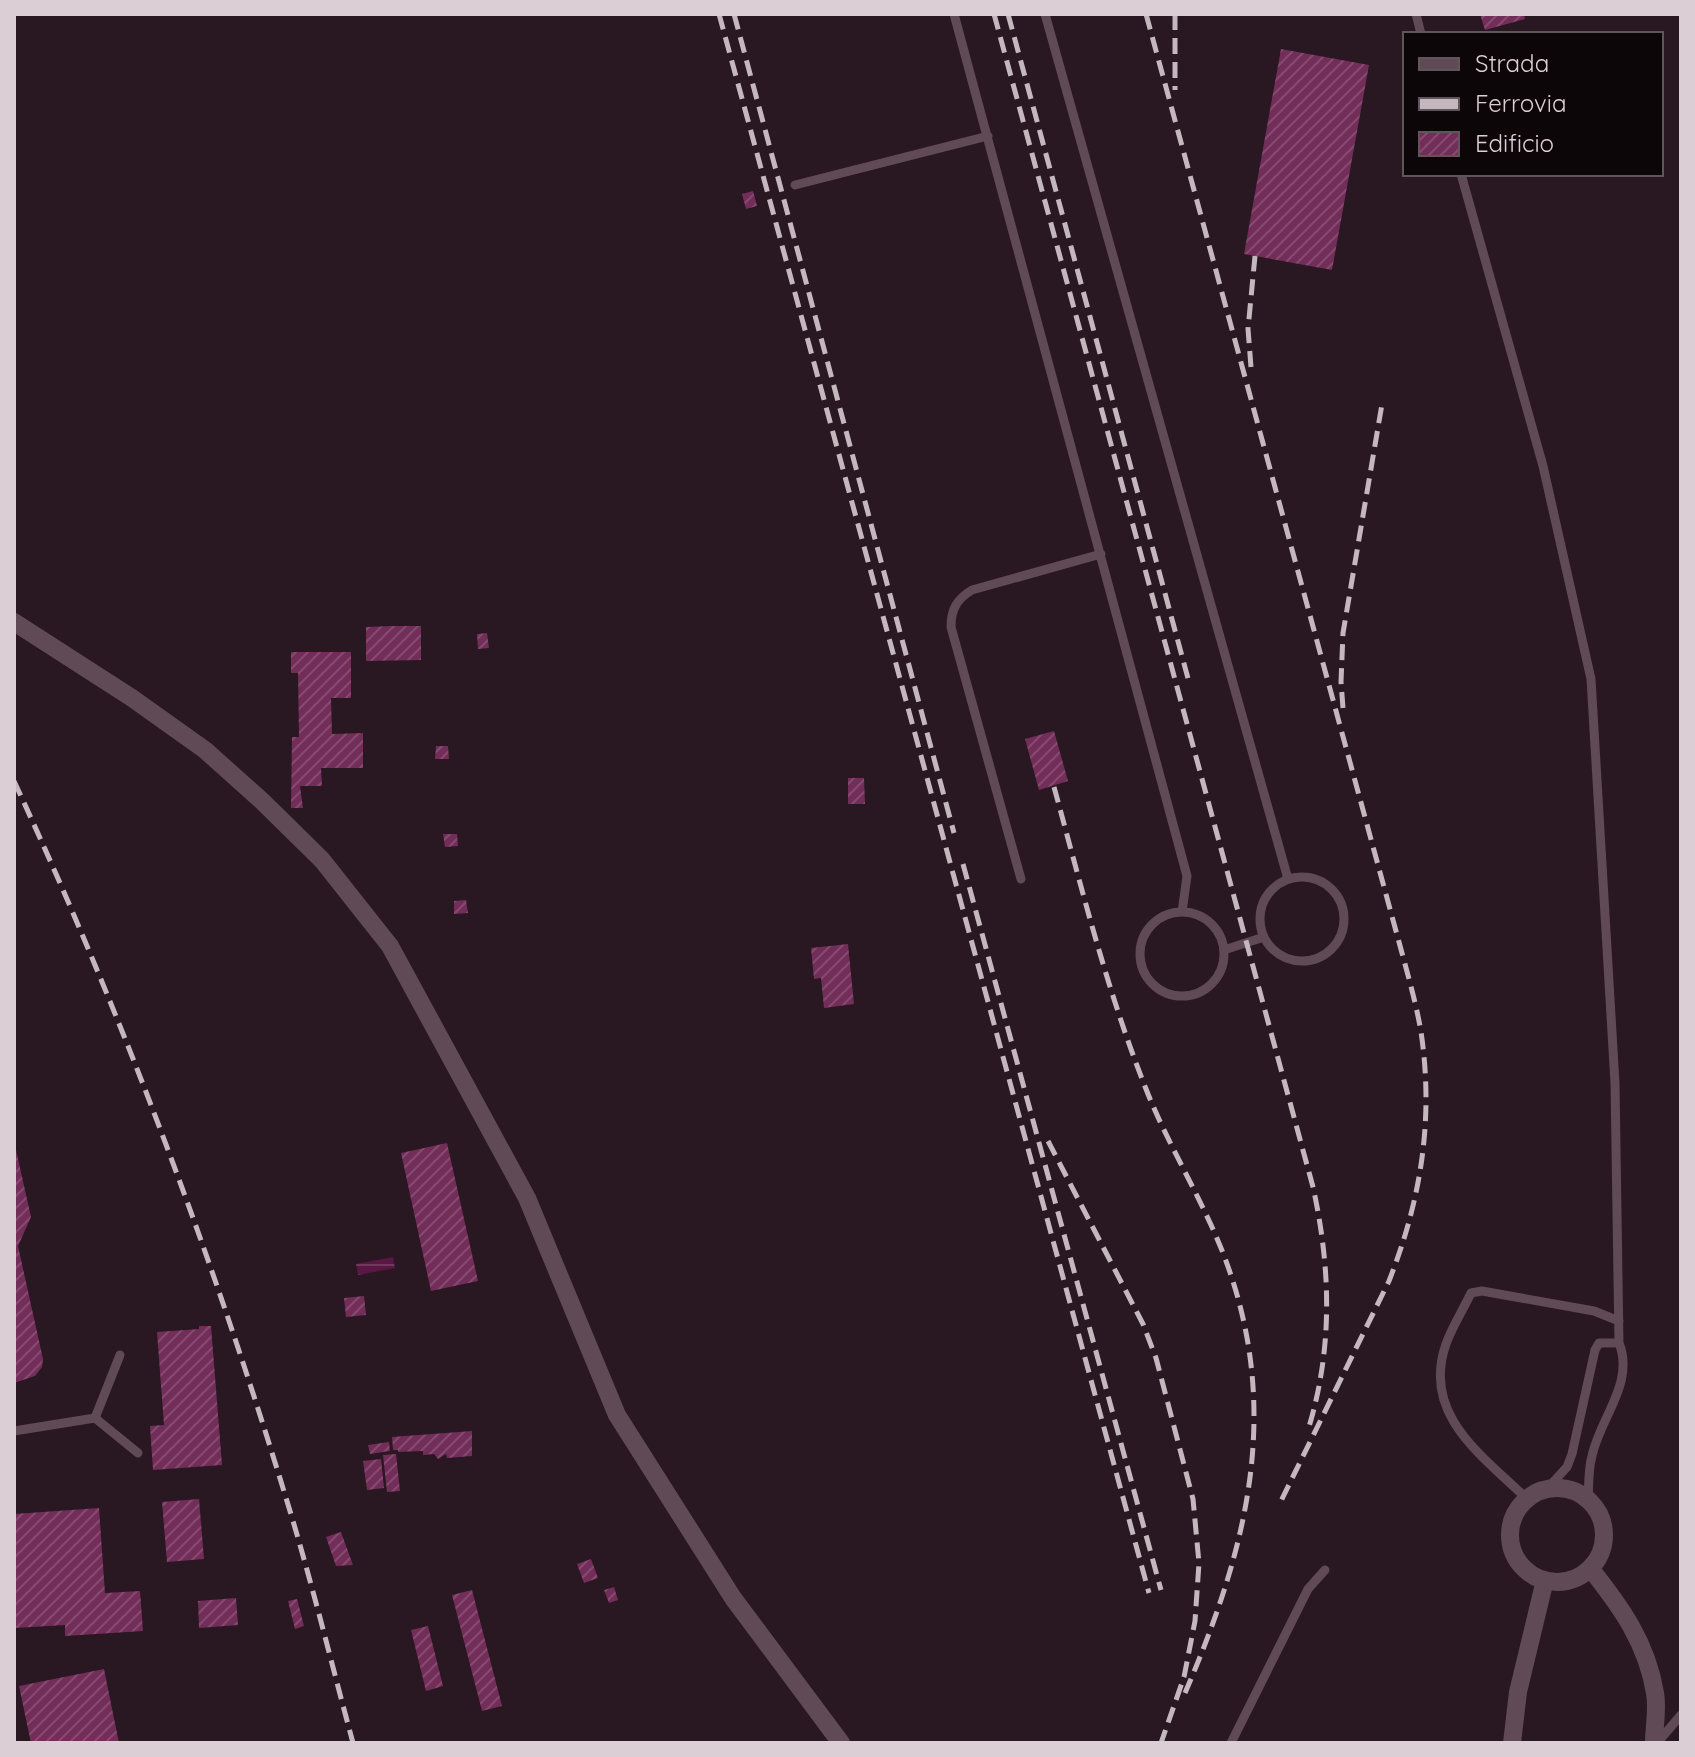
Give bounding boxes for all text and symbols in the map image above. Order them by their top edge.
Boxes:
legend [1403,32,1663,176]
text: Strada [1475,48,1549,78]
text: Ferrovia [1475,88,1567,118]
text: Edificio [1475,128,1554,158]

